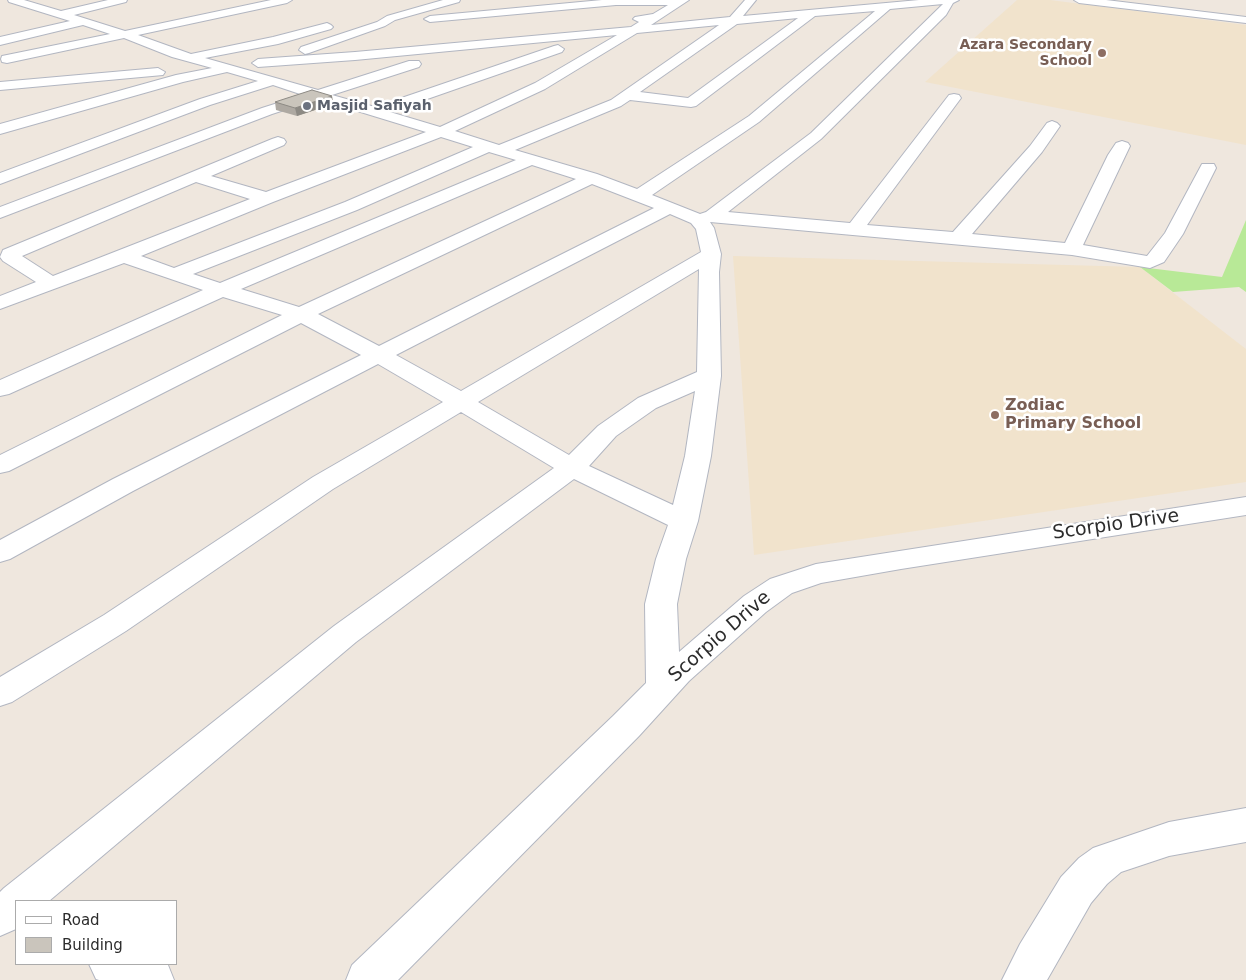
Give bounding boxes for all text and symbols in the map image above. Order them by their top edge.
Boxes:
place label: Azara Secondary School [959,37,1092,70]
marker: Azara Secondary School [1096,47,1108,59]
place label: Masjid Safiyah [317,98,432,114]
marker: Masjid Safiyah [301,100,313,112]
place label: Zodiac Primary School [1005,396,1141,434]
marker: Zodiac Primary School [989,409,1001,421]
street label: Scorpio Drive [1051,505,1181,545]
street label: Scorpio Drive [664,587,776,687]
legend [15,900,178,965]
text: Road [62,911,100,929]
text: Building [62,936,123,954]

